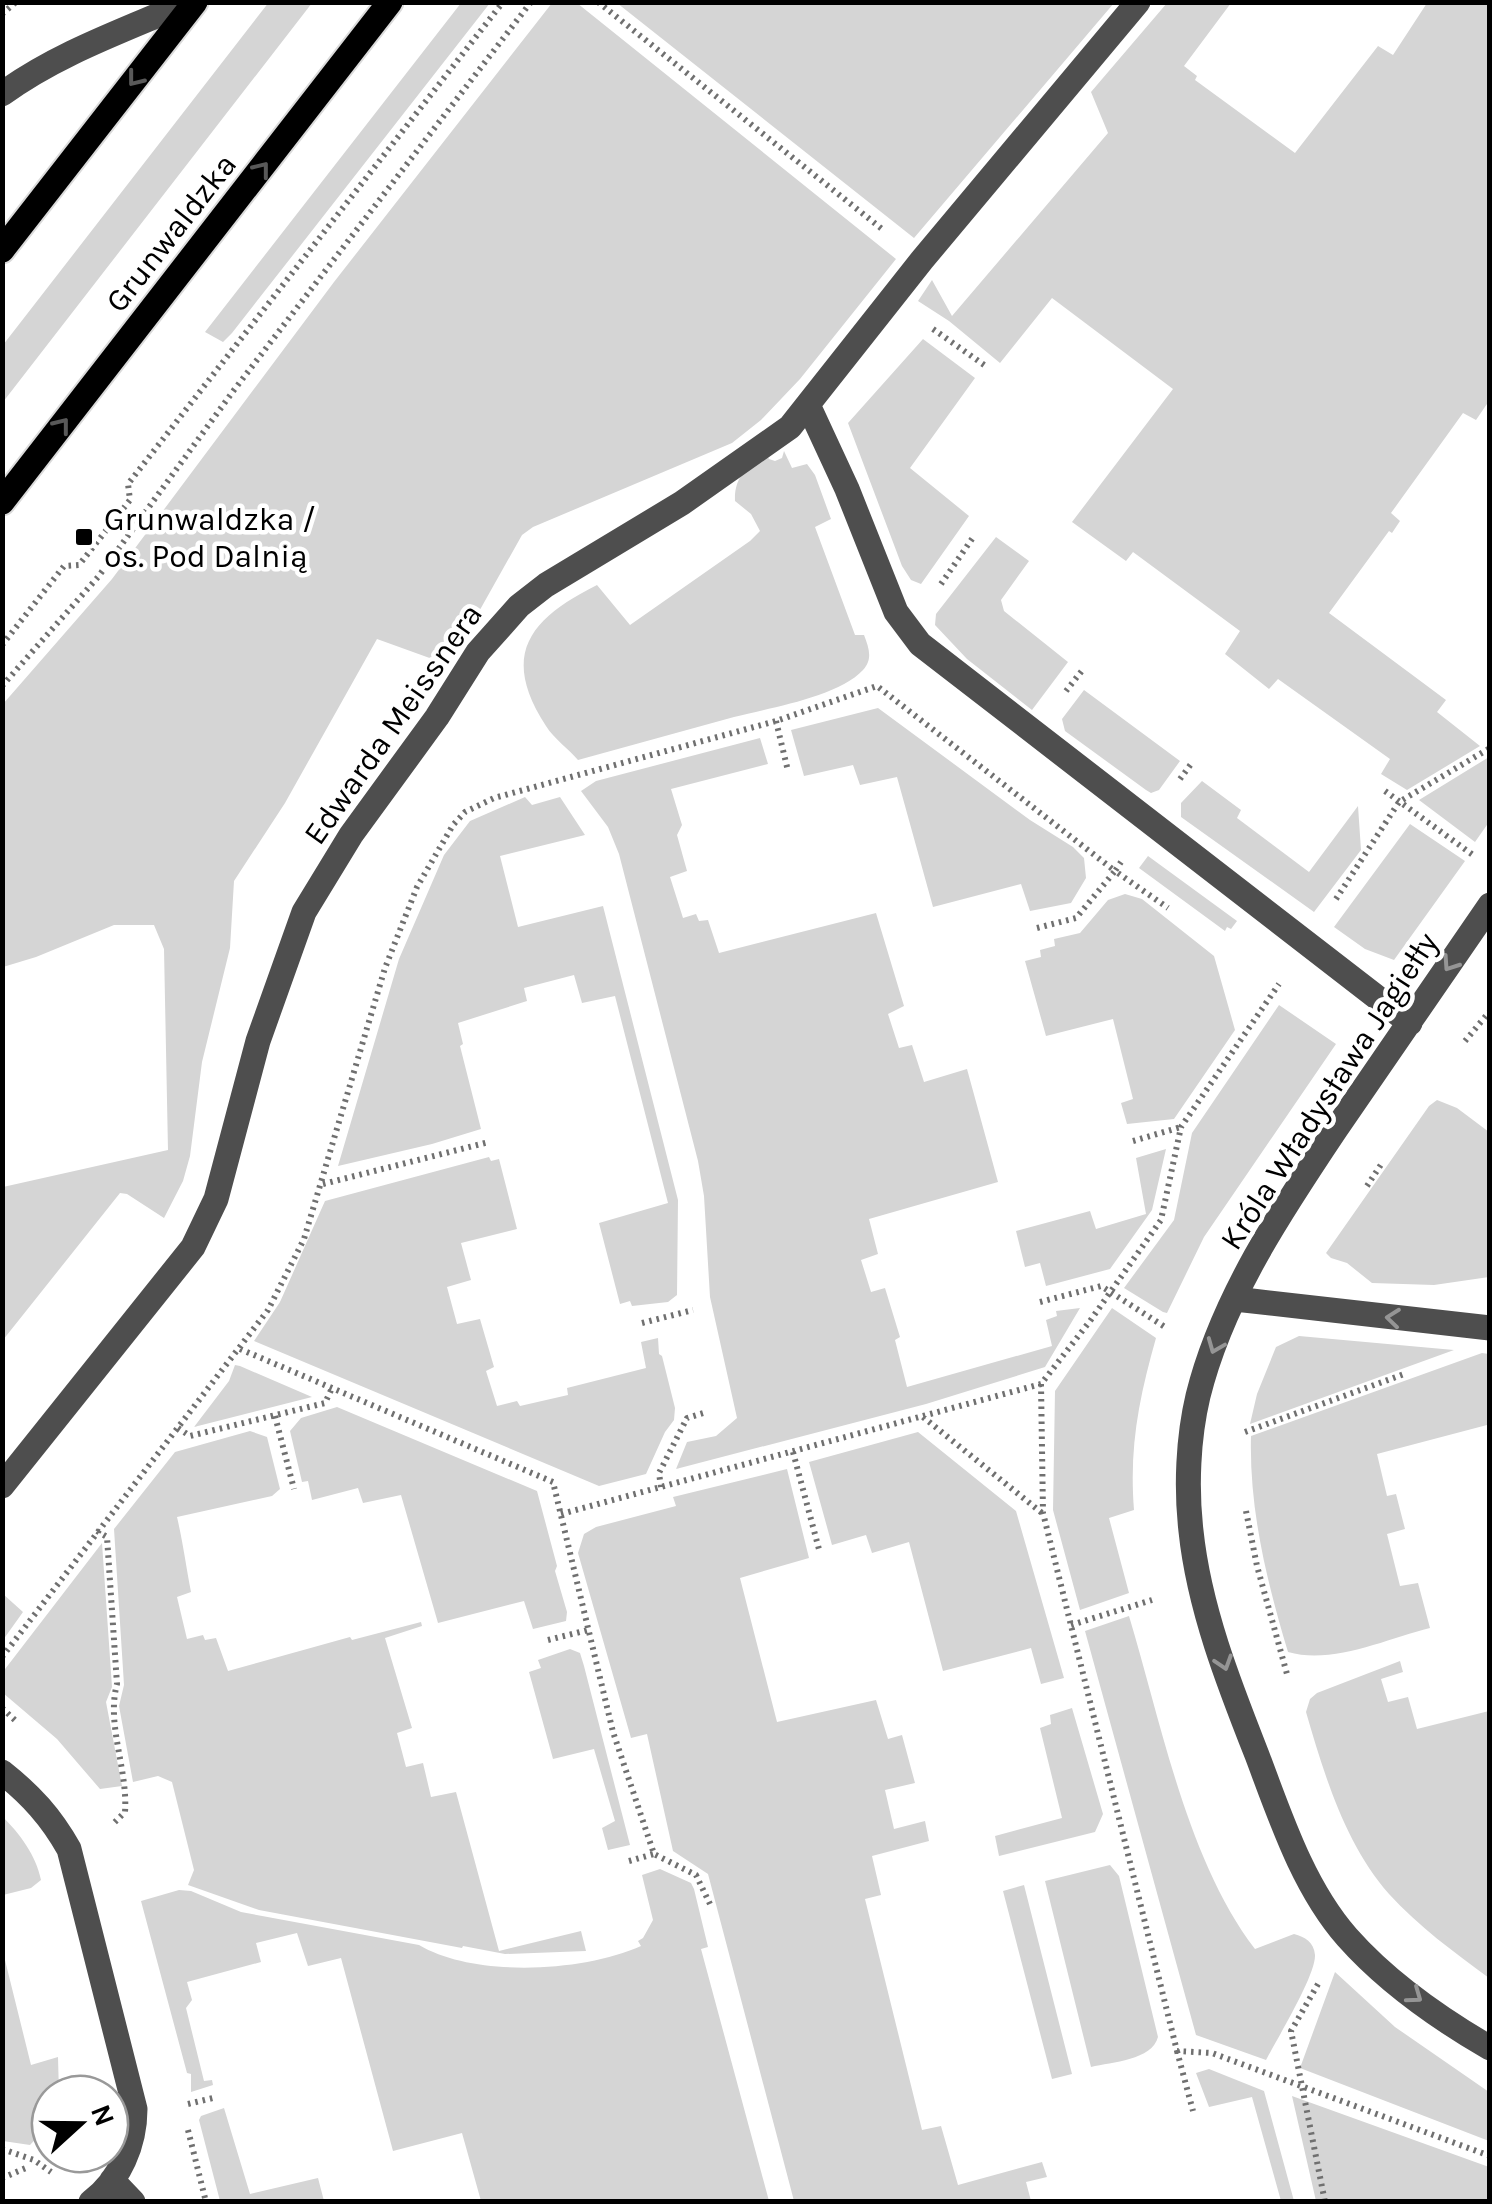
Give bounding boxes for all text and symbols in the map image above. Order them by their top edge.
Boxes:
one-way arrow [130,68,147,86]
street label: Grunwaldzka [98,147,244,319]
one-way arrow [250,162,267,180]
one-way arrow [51,419,68,437]
place label: Grunwaldzka / os. Pod Dalnią [104,501,316,575]
marker: Grunwaldzka / os. Pod Dalnią [73,526,95,548]
street label: Edwarda Meissnera [296,597,490,851]
street label: Króla Władysława Jagiełły [1212,925,1446,1257]
one-way arrow [1443,954,1462,972]
one-way arrow [1384,1307,1400,1329]
one-way arrow [1207,1336,1227,1353]
one-way arrow [1212,1653,1232,1670]
one-way arrow [1404,1984,1422,2002]
north arrow [30,2074,130,2174]
text: N [84,2100,122,2131]

